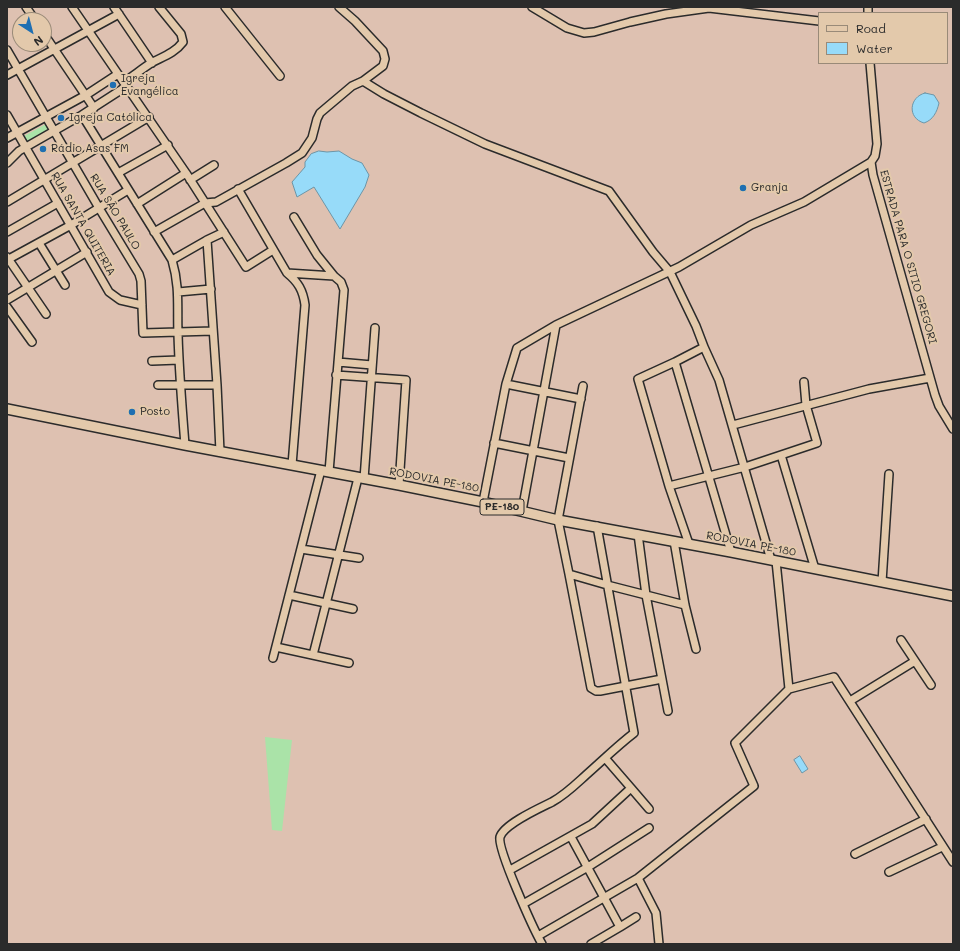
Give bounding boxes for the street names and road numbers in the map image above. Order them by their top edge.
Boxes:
street label: ESTRADA PARA O SITIO GREGORI [877,169,939,345]
street label: RUA SANTA QUITERIA [48,170,118,278]
street label: RUA SÃO PAULO [87,172,143,252]
street label: RODOVIA PE-180 [388,465,480,495]
road number: PE-180 [480,499,524,515]
street label: RODOVIA PE-180 [705,529,797,559]

